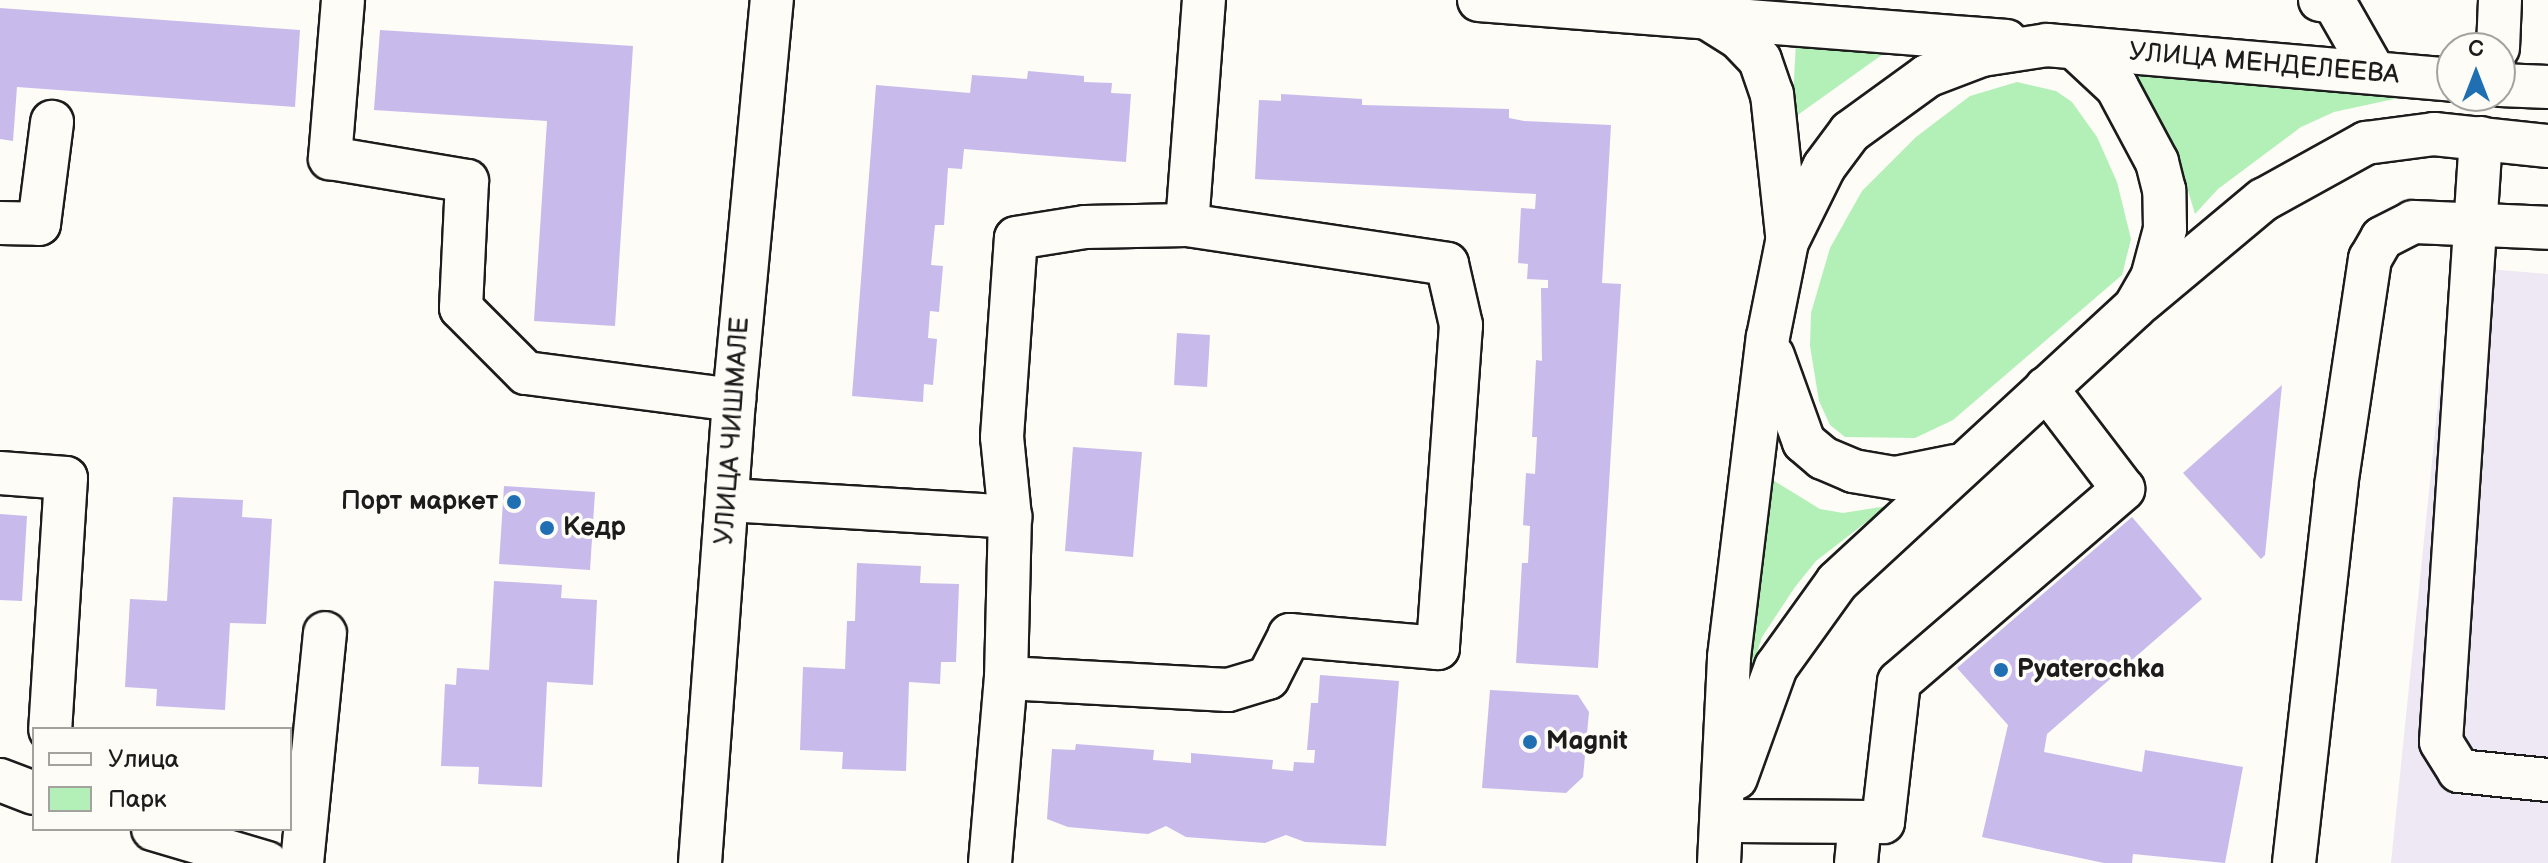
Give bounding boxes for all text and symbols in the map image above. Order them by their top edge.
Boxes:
north arrow [2436,32,2516,112]
text: С [2468,36,2484,63]
street label: УЛИЦА МЕНДЕЛЕЕВА [2127,37,2401,91]
street label: УЛИЦА ЧИШМАЛЕ [709,316,757,546]
place label: Порт маркет [341,486,498,518]
marker: Порт маркет [505,493,523,511]
place label: Кедр [563,512,626,544]
marker: Кедр [538,519,556,537]
place label: Pyaterochka [2017,654,2165,686]
marker: Pyaterochka [1992,661,2010,679]
place label: Magnit [1546,726,1628,758]
legend [32,727,292,831]
marker: Magnit [1521,733,1539,751]
text: Улица [108,745,179,774]
text: Парк [108,785,166,814]

